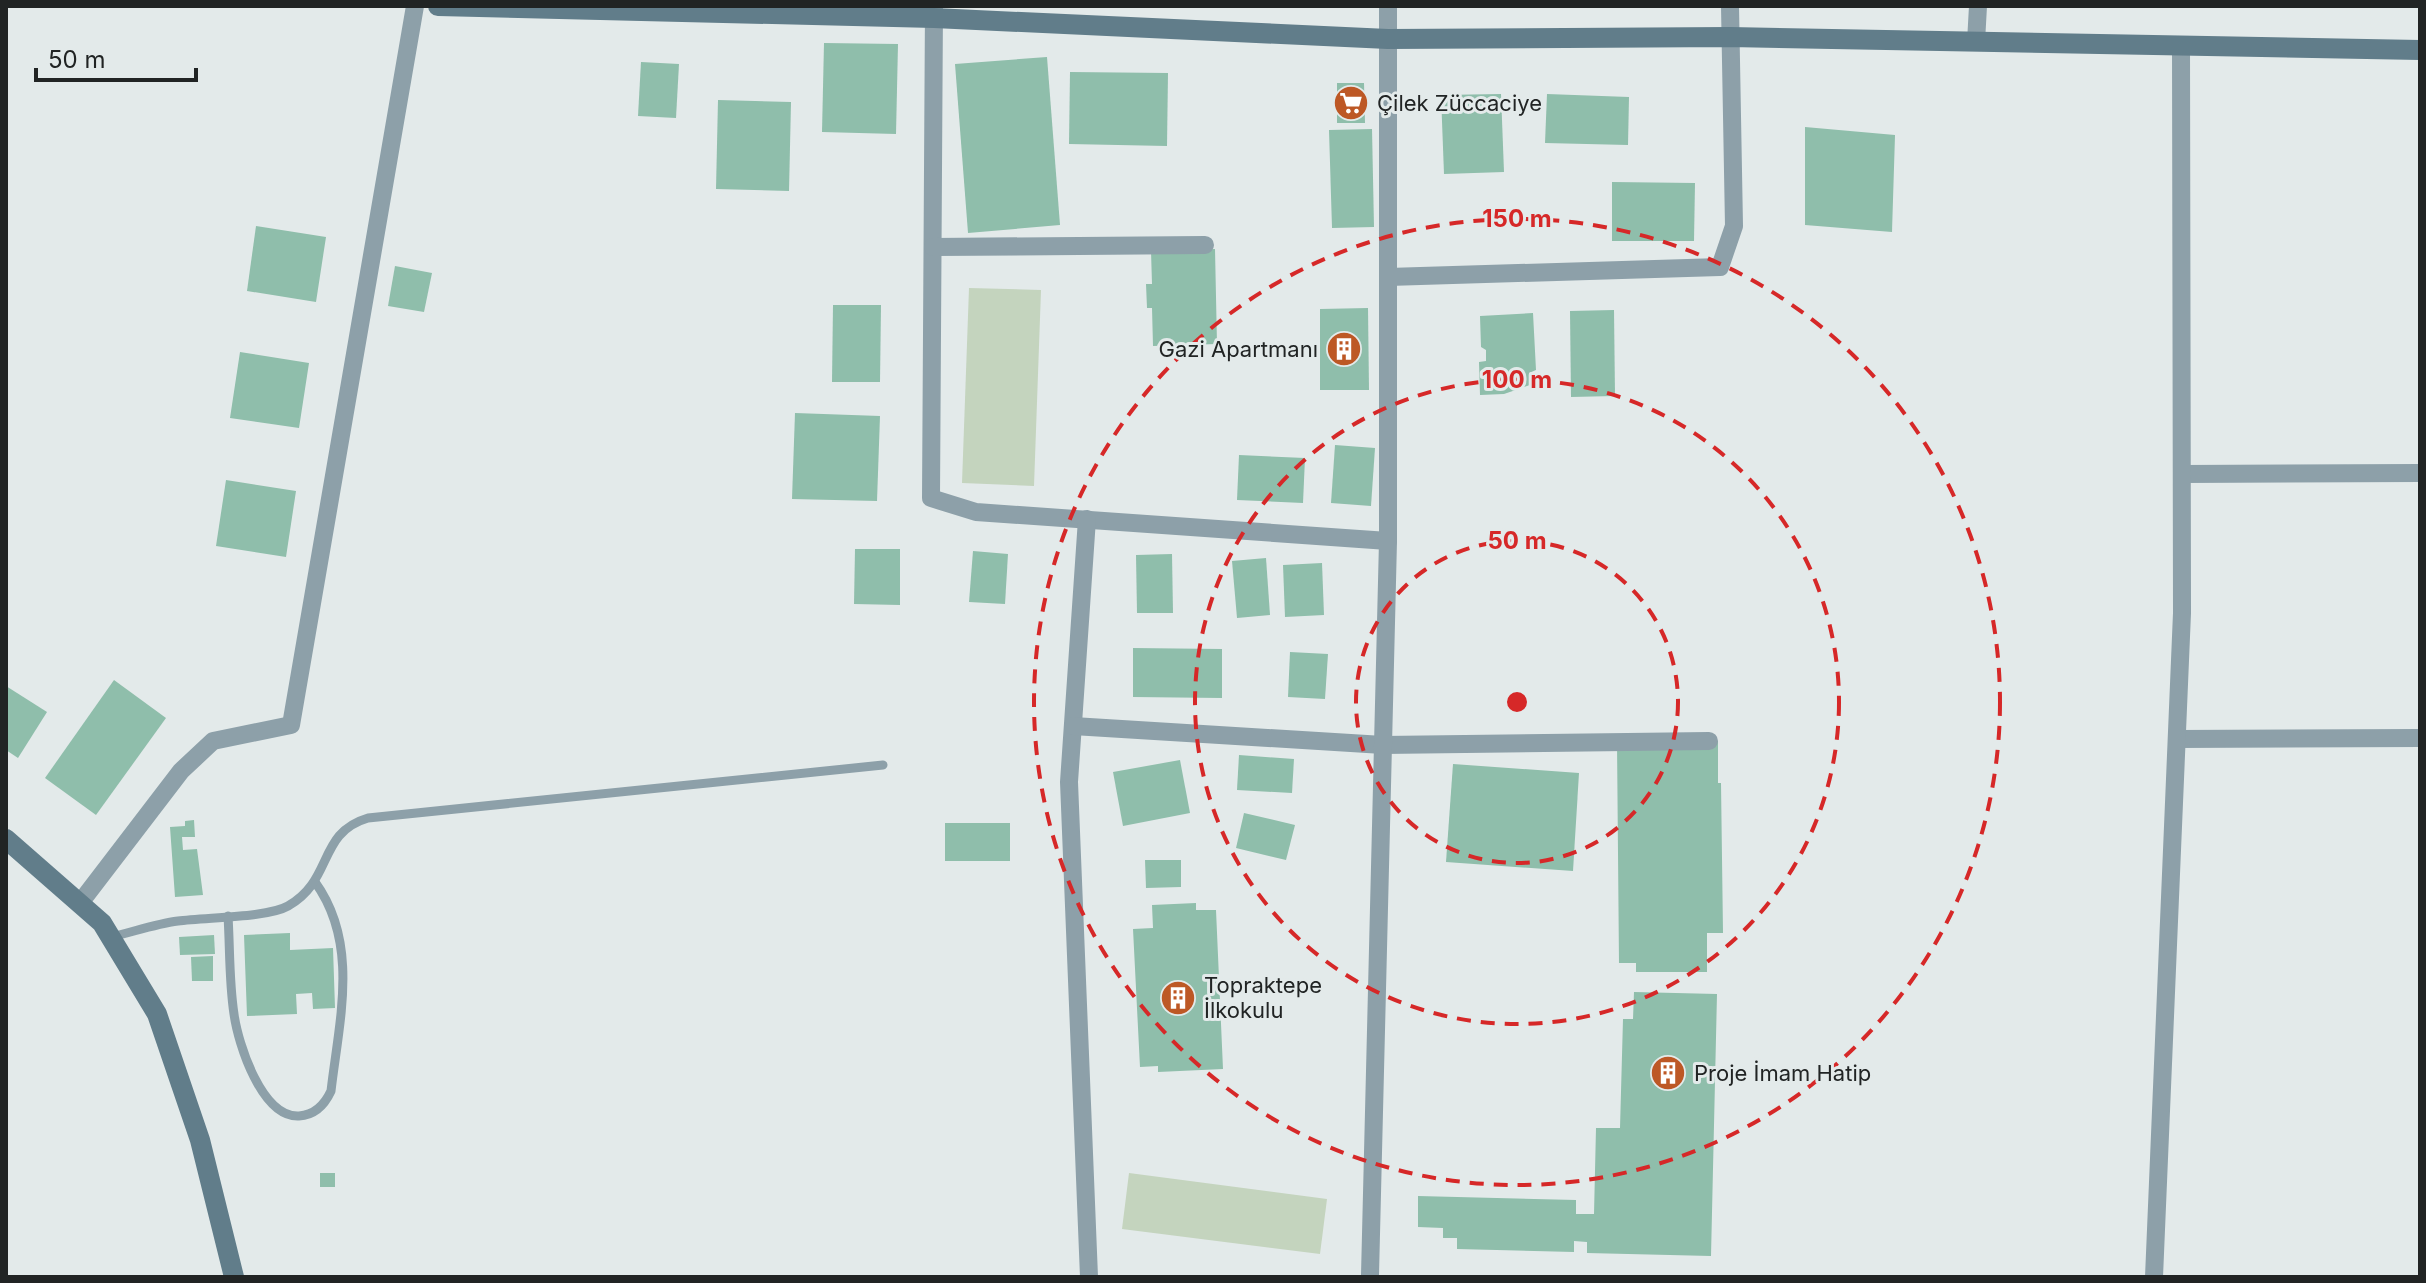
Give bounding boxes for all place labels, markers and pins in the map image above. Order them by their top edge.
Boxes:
supermarket icon: Çilek Züccaciye [1332,84,1370,122]
place label: Çilek Züccaciye [1377,90,1542,116]
building icon: Gazi Apartmanı [1325,330,1363,368]
place label: Gazi Apartmanı [1159,336,1318,362]
centre of rings [1503,688,1531,716]
place label: Topraktepe İlkokulu [1204,972,1322,1023]
building icon: Topraktepe İlkokulu [1159,979,1197,1017]
building icon: Proje İmam Hatip [1649,1054,1687,1092]
place label: Proje İmam Hatip [1694,1060,1871,1086]

